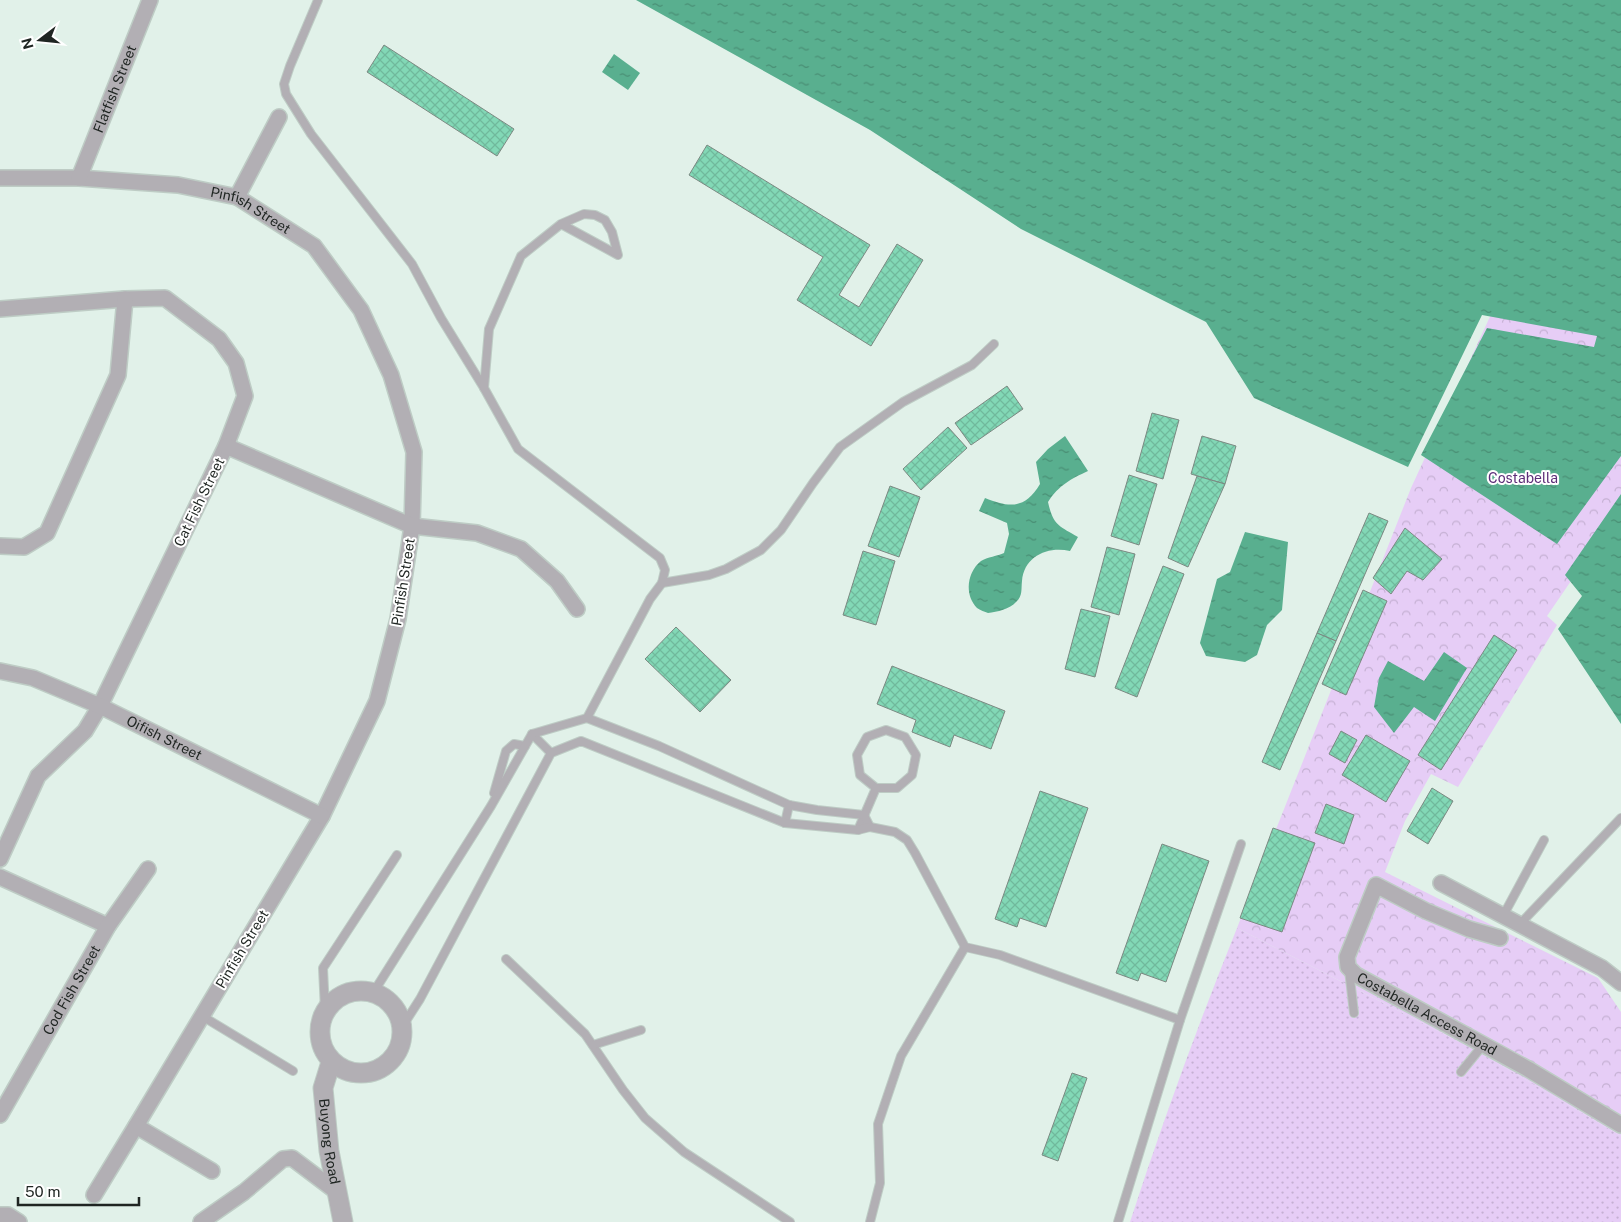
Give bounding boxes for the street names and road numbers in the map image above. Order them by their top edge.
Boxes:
street label: Flatfish Street [90,43,139,135]
street label: Pinfish Street [209,184,294,237]
street label: Cat Fish Street [171,455,227,549]
street label: Pinfish Street [388,537,418,627]
street label: Oifish Street [124,712,205,763]
street label: Pinfish Street [212,907,272,991]
street label: Cod Fish Street [40,942,103,1038]
street label: Costabella Access Road [1354,969,1500,1058]
street label: Buyong Road [316,1098,343,1186]

